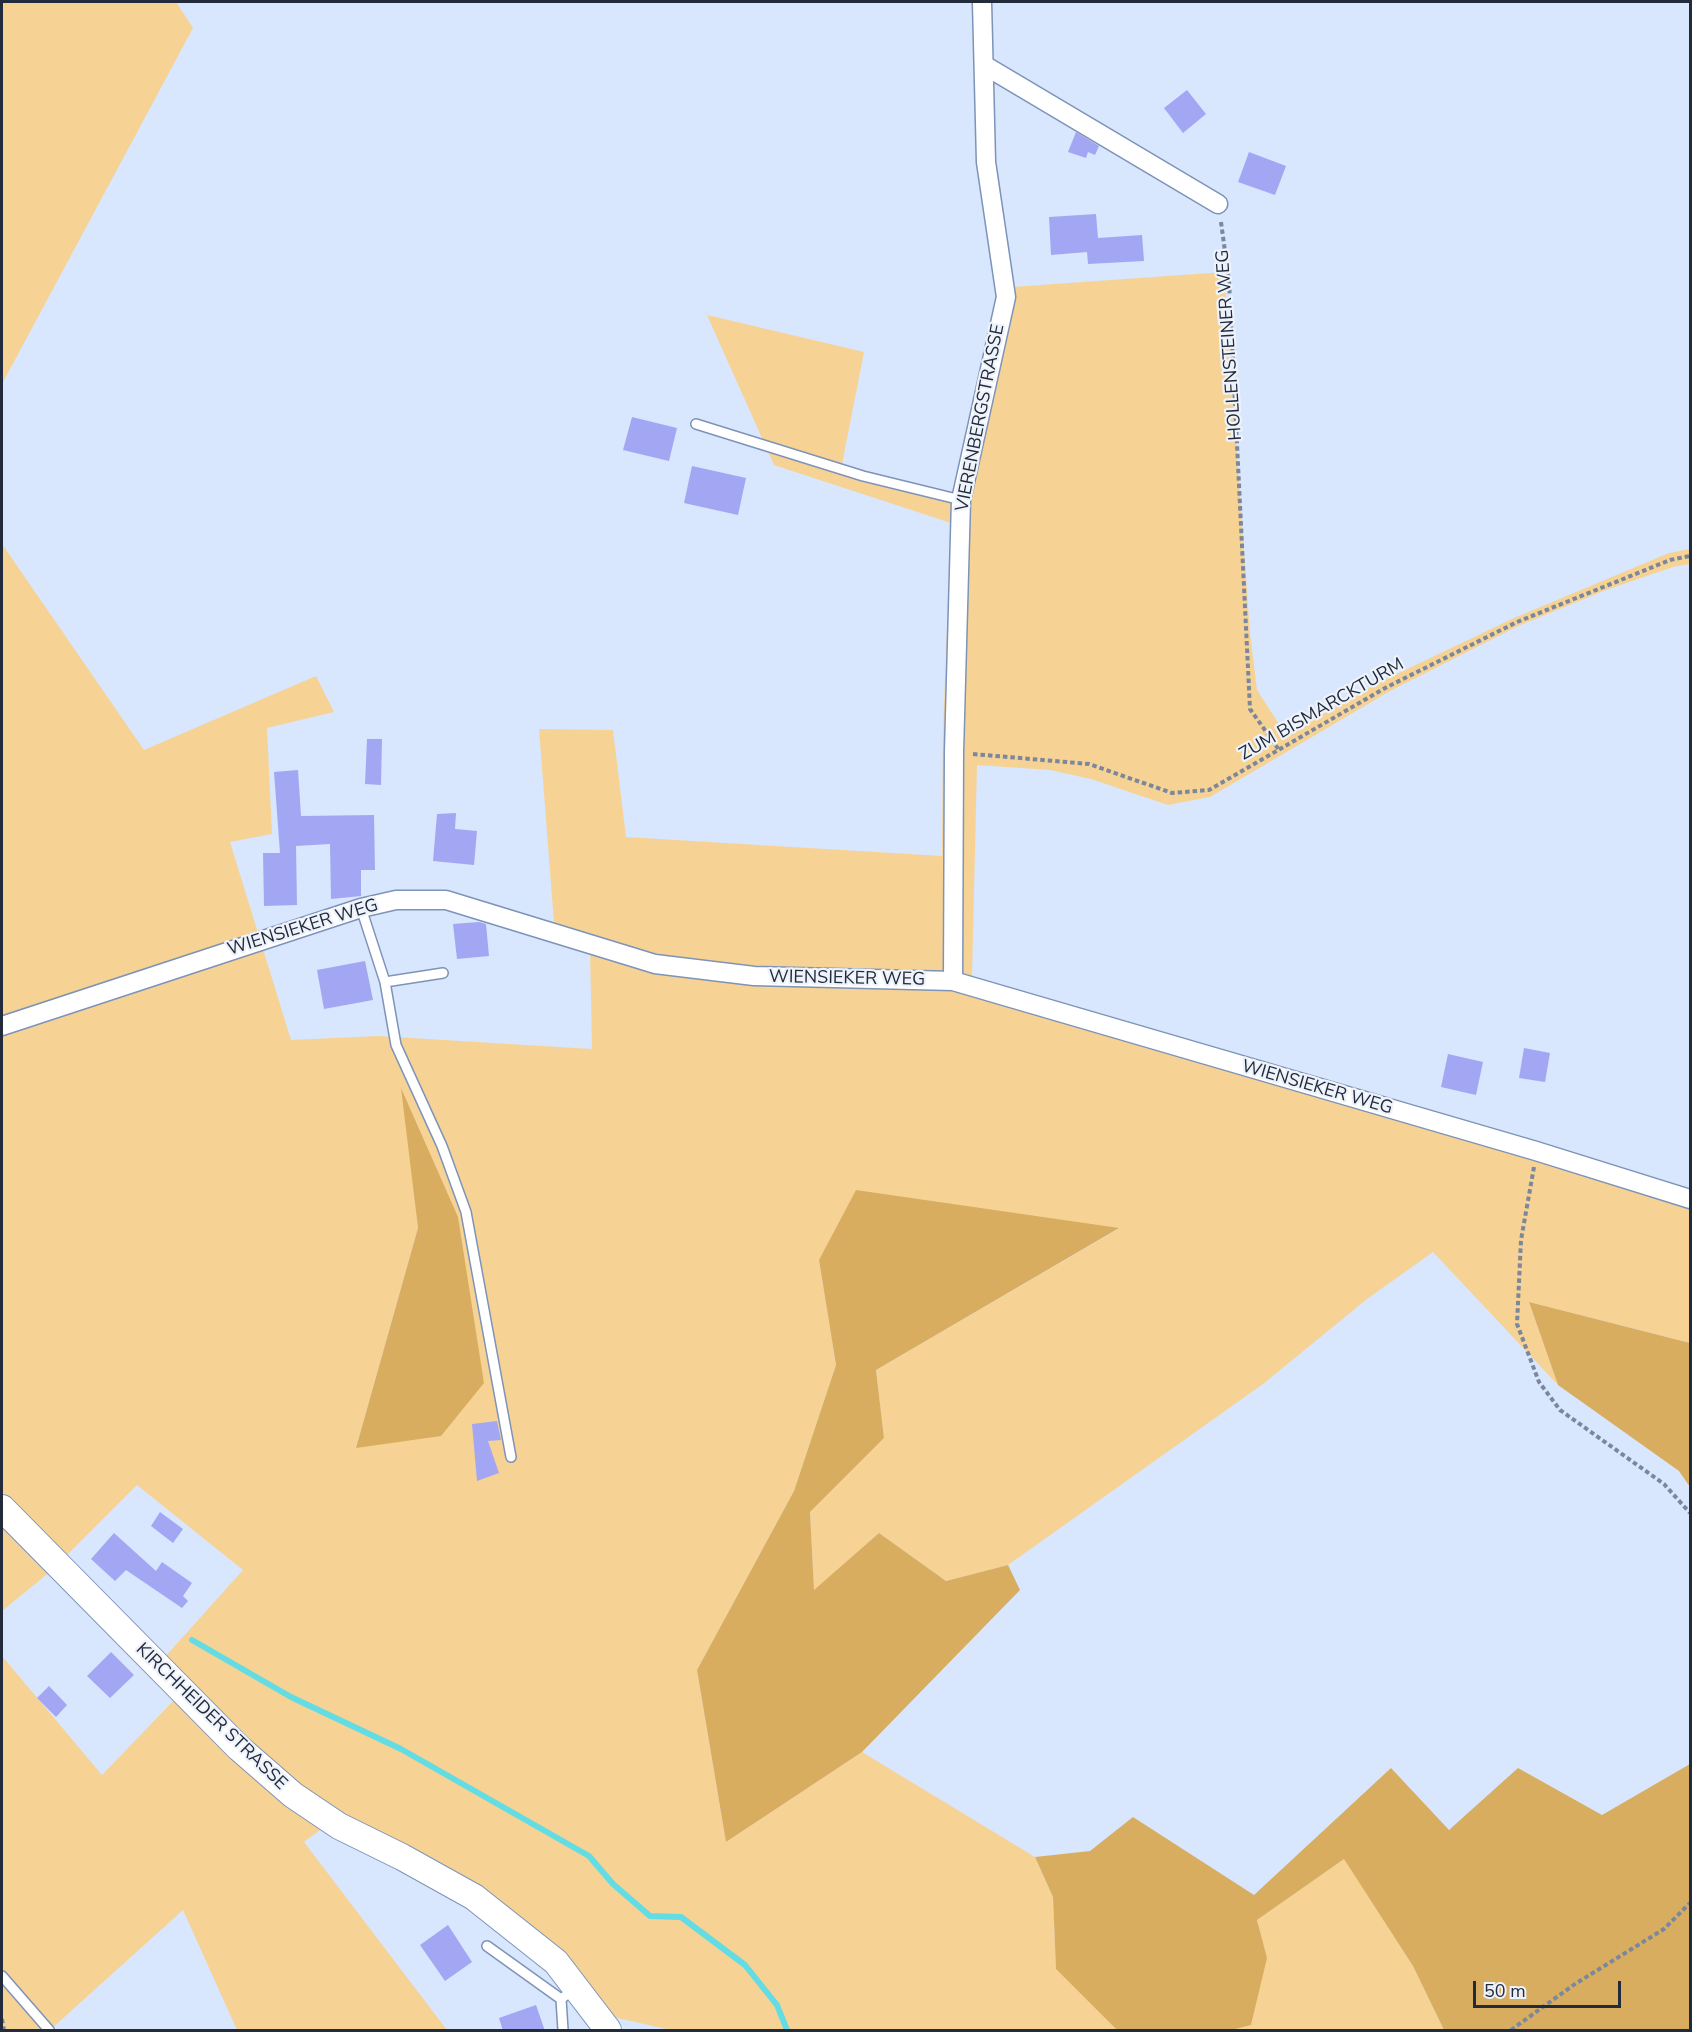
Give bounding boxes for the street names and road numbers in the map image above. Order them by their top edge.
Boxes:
street label: HOLLENSTEINER WEG [1213,249,1247,441]
street label: VIERENBERGSTRASSE [952,323,1010,513]
street label: ZUM BISMARCKTURM [1236,654,1408,766]
street label: WIENSIEKER WEG [225,895,381,961]
street label: WIENSIEKER WEG [769,967,925,991]
street label: WIENSIEKER WEG [1239,1056,1395,1120]
street label: KIRCHHEIDER STRASSE [131,1639,291,1795]

